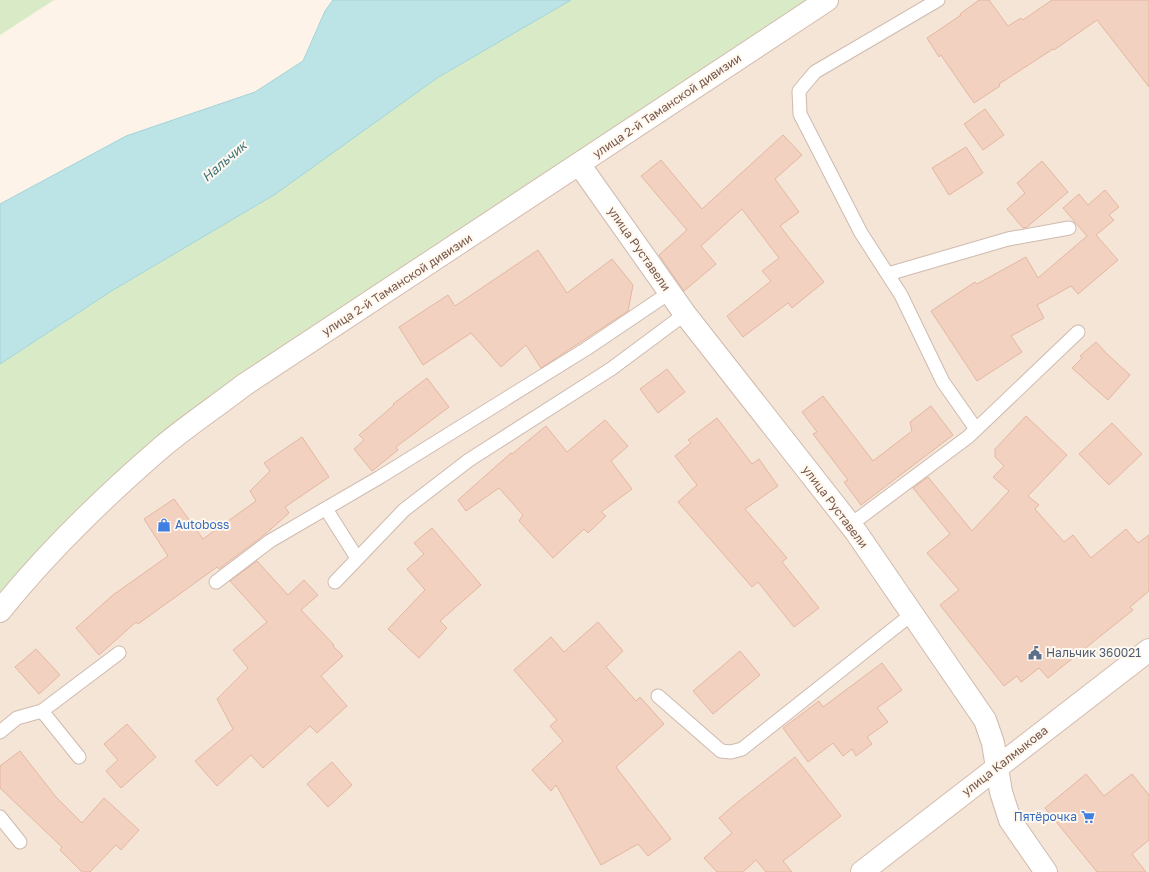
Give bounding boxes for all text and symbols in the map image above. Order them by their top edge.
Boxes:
street label: улица 2-й Таманской дивизии [589,50,744,161]
water label: Нальчик [198,136,251,185]
street label: улица Руставели [605,204,674,294]
street label: улица 2-й Таманской дивизии [319,230,475,339]
street label: улица Руставели [799,462,871,551]
shop icon: Autoboss [156,517,172,533]
place label: Autoboss [175,517,229,532]
public building icon: Нальчик 360021 [1027,645,1043,661]
place label: Нальчик 360021 [1046,645,1141,660]
street label: улица Калмыкова [959,722,1051,799]
place label: Пятёрочка [1014,809,1077,824]
supermarket icon: Пятёрочка [1080,809,1096,825]

